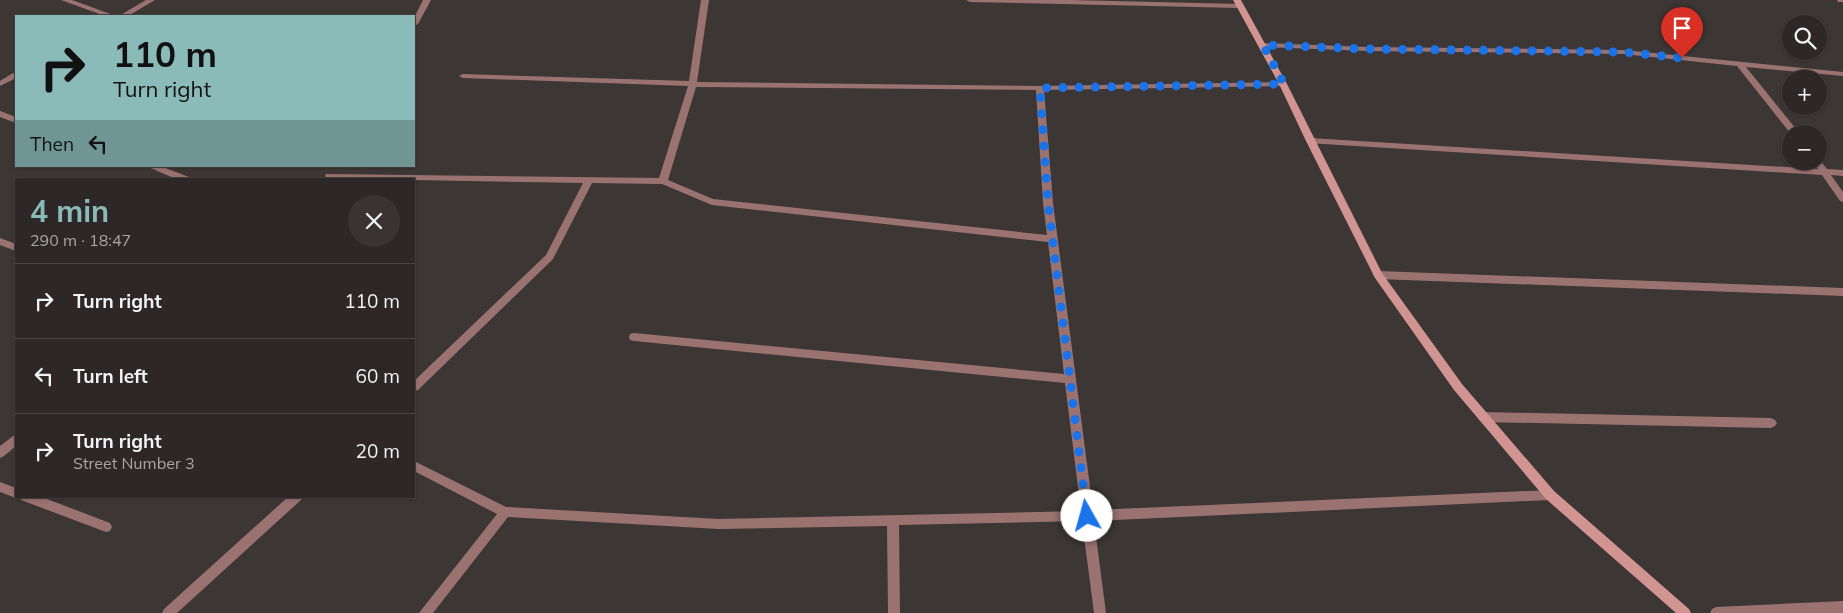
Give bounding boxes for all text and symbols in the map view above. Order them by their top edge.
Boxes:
pin [1661,7,1703,58]
icon: arrive [1668,14,1696,42]
map controls [1782,15,1827,170]
button: search [1782,15,1827,60]
text: 110 m [113,32,217,76]
icon: right [30,35,95,100]
button: + [1782,70,1827,115]
text: Turn right [113,75,211,103]
button: − [1782,125,1827,170]
icon: left [84,130,112,158]
text: Then [30,132,74,156]
text: 4 min [30,192,109,230]
button: close [348,195,400,247]
text: 290 m · 18:47 [30,230,131,250]
icon: right [30,287,58,315]
text: Turn right [73,289,162,313]
text: 110 m [344,289,400,313]
icon: left [30,362,58,390]
text: Turn left [73,364,148,388]
text: 60 m [356,364,400,388]
text: Turn right [73,429,162,453]
icon: right [30,437,58,465]
text: 20 m [356,439,400,463]
text: Street Number 3 [73,453,195,473]
position arrow [1060,489,1112,541]

